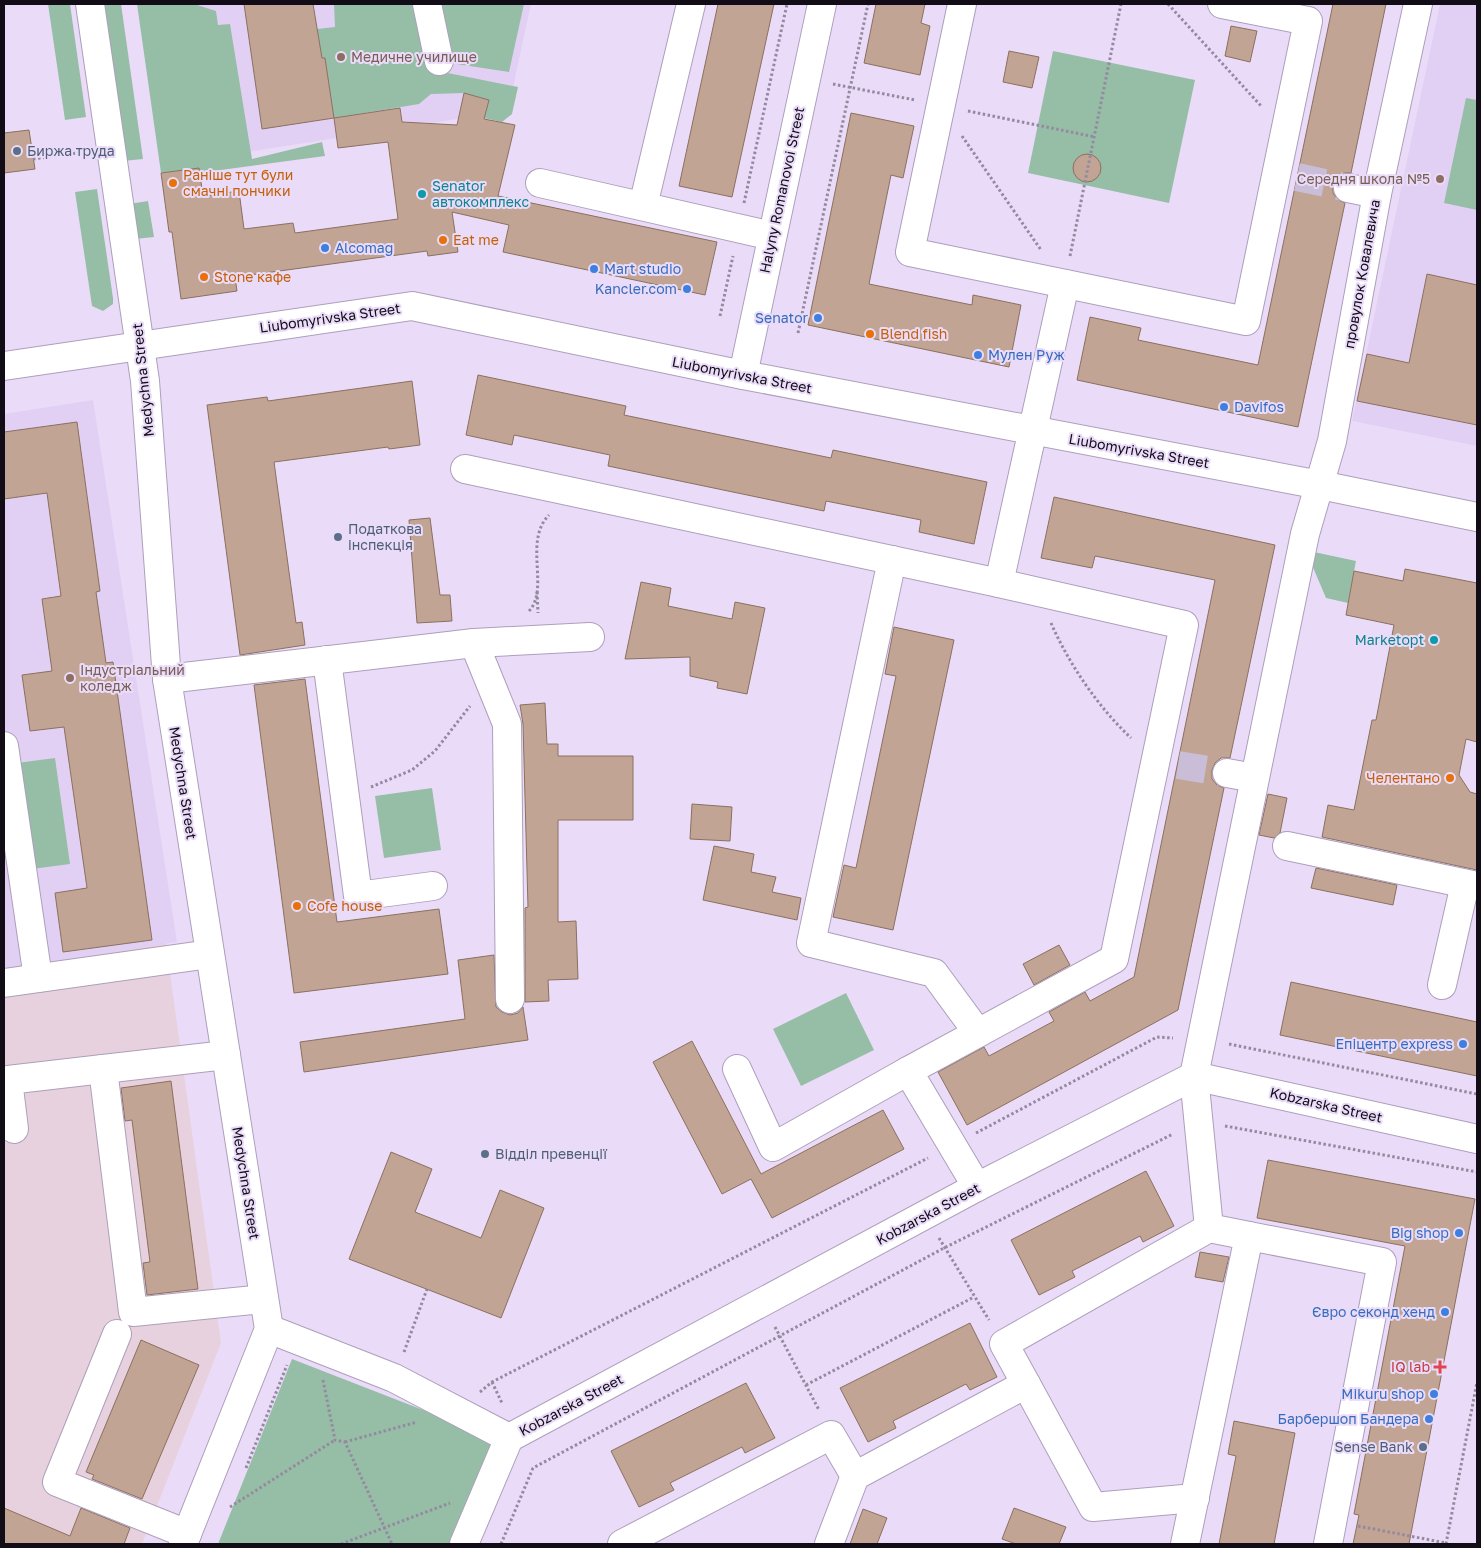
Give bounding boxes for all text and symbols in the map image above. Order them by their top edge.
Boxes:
place label: Медичне училище [351,48,477,65]
marker: Медичне училище [335,51,347,63]
street label: Halyny Romanovoi Street [756,105,807,275]
place label: Биржа труда [27,142,115,159]
marker: Биржа труда [11,145,23,157]
place label: Раніше тут були смачні пончики [183,166,293,199]
place label: Середня школа №5 [1297,170,1430,187]
marker: Середня школа №5 [1434,173,1446,185]
marker: Раніше тут були смачні пончики [167,177,179,189]
place label: Senator автокомплекс [432,177,530,210]
marker: Senator автокомплекс [416,188,428,200]
street label: провулок Ковалевича [1340,198,1383,350]
place label: Eat me [453,231,499,248]
marker: Eat me [437,234,449,246]
place label: Alcomag [335,239,393,256]
marker: Alcomag [319,242,331,254]
place label: Mart studio [604,260,681,277]
marker: Mart studio [588,263,600,275]
place label: Stone кафе [214,268,291,285]
marker: Stone кафе [198,271,210,283]
place label: Kancler.com [595,280,677,297]
marker: Kancler.com [681,283,693,295]
street label: Liubomyrivska Street [258,299,402,336]
place label: Senator [755,309,809,326]
marker: Senator [812,312,824,324]
street label: Medychna Street [128,322,157,438]
place label: Blend fish [880,325,947,342]
marker: Blend fish [864,328,876,340]
place label: Мулен Руж [988,346,1065,363]
marker: Мулен Руж [972,349,984,361]
street label: Liubomyrivska Street [671,353,814,396]
place label: Davifos [1234,398,1284,415]
marker: Davifos [1218,401,1230,413]
street label: Liubomyrivska Street [1068,430,1211,471]
place label: Податкова інспекція [348,520,422,553]
marker: Податкова інспекція [332,531,344,543]
place label: Marketopt [1355,631,1424,648]
marker: Marketopt [1428,634,1440,646]
place label: Індустріальний коледж [80,661,185,694]
marker: Індустріальний коледж [64,672,76,684]
street label: Medychna Street [166,725,201,841]
place label: Челентано [1366,769,1440,786]
marker: Челентано [1444,772,1456,784]
place label: Cofe house [307,897,382,914]
marker: Cofe house [291,900,303,912]
place label: Епіцентр express [1336,1035,1453,1052]
marker: Епіцентр express [1457,1038,1469,1050]
street label: Kobzarska Street [1268,1083,1384,1126]
street label: Medychna Street [229,1125,264,1241]
place label: Відділ превенції [495,1145,608,1162]
marker: Відділ превенції [479,1148,491,1160]
street label: Kobzarska Street [873,1179,983,1248]
place label: Big shop [1391,1224,1449,1241]
marker: Big shop [1453,1227,1465,1239]
place label: Євро секонд хенд [1312,1303,1436,1320]
marker: Євро секонд хенд [1439,1306,1451,1318]
place label: IQ lab [1391,1358,1430,1375]
marker: IQ lab [1434,1361,1446,1373]
street label: Kobzarska Street [516,1370,626,1439]
place label: Mikuru shop [1341,1385,1424,1402]
marker: Mikuru shop [1428,1388,1440,1400]
place label: Барбершоп Бандера [1278,1410,1419,1427]
marker: Барбершоп Бандера [1423,1413,1435,1425]
place label: Sense Bank [1334,1438,1413,1455]
marker: Sense Bank [1417,1441,1429,1453]

